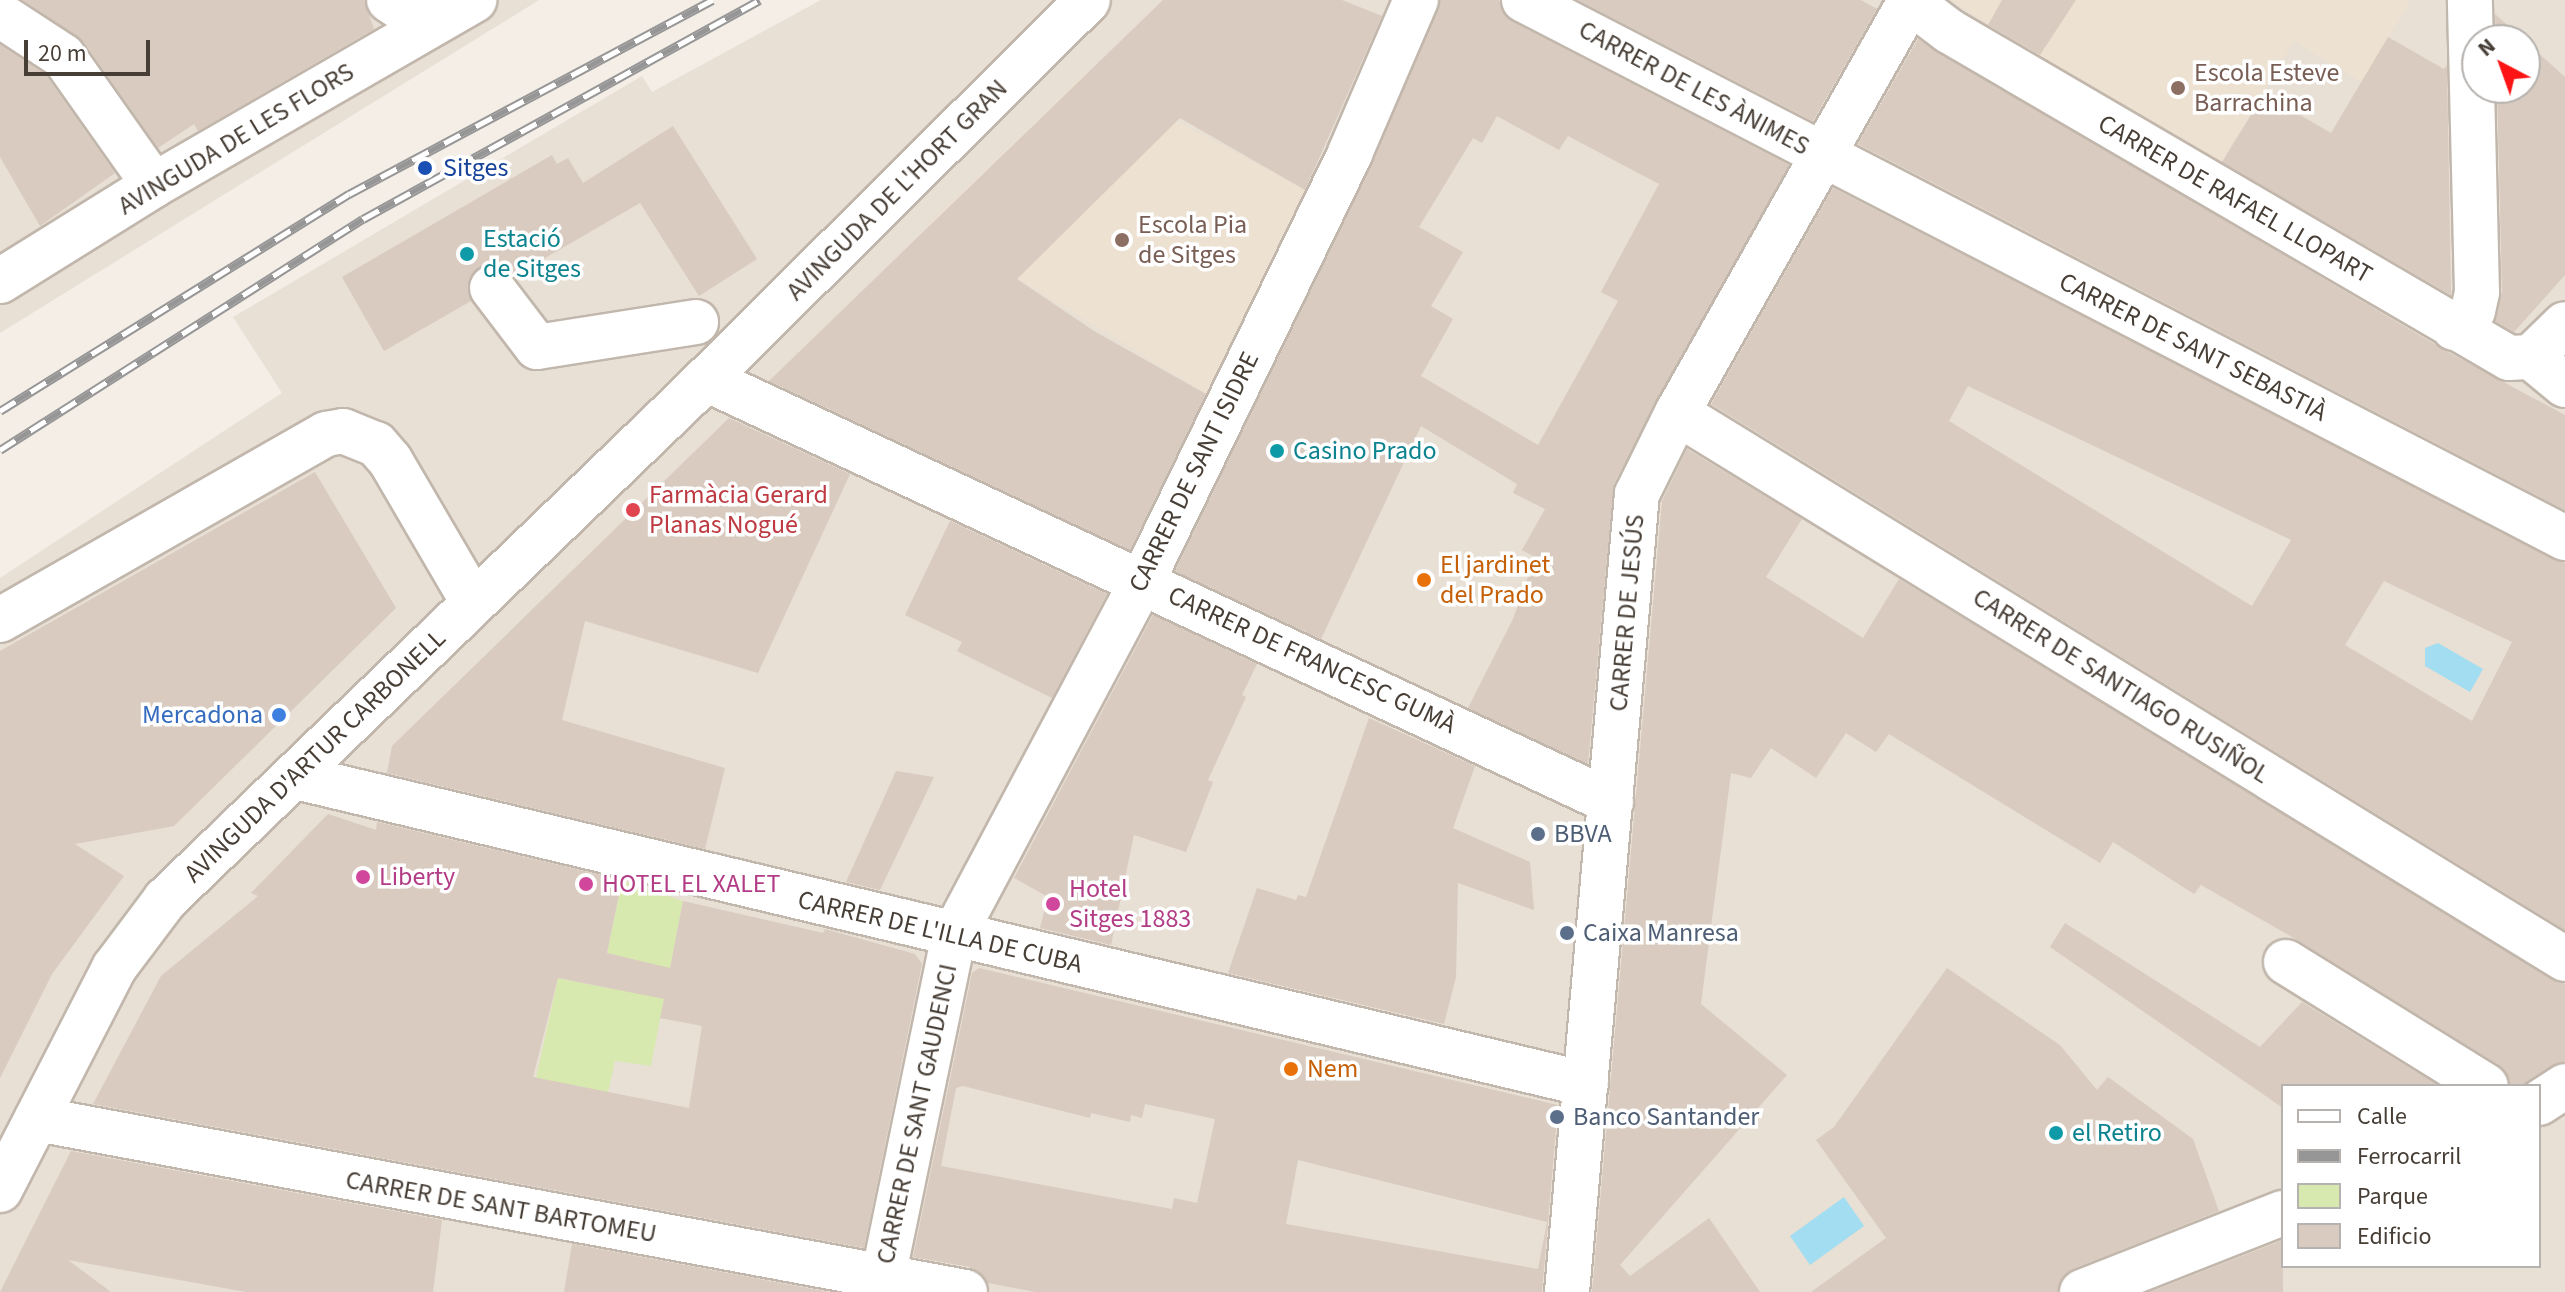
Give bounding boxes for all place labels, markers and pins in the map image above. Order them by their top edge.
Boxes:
place label: Escola Esteve Barrachina [2194,57,2339,118]
marker: Escola Esteve Barrachina [2169,79,2187,97]
place label: Sitges [443,152,508,184]
marker: Sitges [414,157,436,179]
place label: Escola Pia de Sitges [1138,209,1247,270]
place label: Estació de Sitges [483,223,581,284]
marker: Escola Pia de Sitges [1113,231,1131,249]
marker: Estació de Sitges [458,245,476,263]
place label: Casino Prado [1293,435,1437,467]
marker: Casino Prado [1268,442,1286,460]
place label: Farmàcia Gerard Planas Nogué [649,479,828,540]
marker: Farmàcia Gerard Planas Nogué [624,501,642,519]
place label: El jardinet del Prado [1440,549,1550,610]
marker: El jardinet del Prado [1415,571,1433,589]
place label: Mercadona [142,699,263,731]
marker: Mercadona [270,706,288,724]
place label: BBVA [1554,818,1612,850]
marker: BBVA [1529,825,1547,843]
place label: Liberty [379,861,455,893]
marker: Liberty [354,868,372,886]
place label: HOTEL EL XALET [602,868,780,900]
place label: Hotel Sitges 1883 [1069,873,1191,934]
marker: HOTEL EL XALET [577,875,595,893]
marker: Hotel Sitges 1883 [1044,895,1062,913]
place label: Caixa Manresa [1583,917,1739,949]
marker: Caixa Manresa [1558,924,1576,942]
place label: Nem [1307,1053,1358,1085]
marker: Nem [1282,1060,1300,1078]
place label: Banco Santander [1573,1101,1759,1133]
marker: Banco Santander [1548,1108,1566,1126]
place label: el Retiro [2072,1117,2162,1149]
marker: el Retiro [2047,1124,2065,1142]

